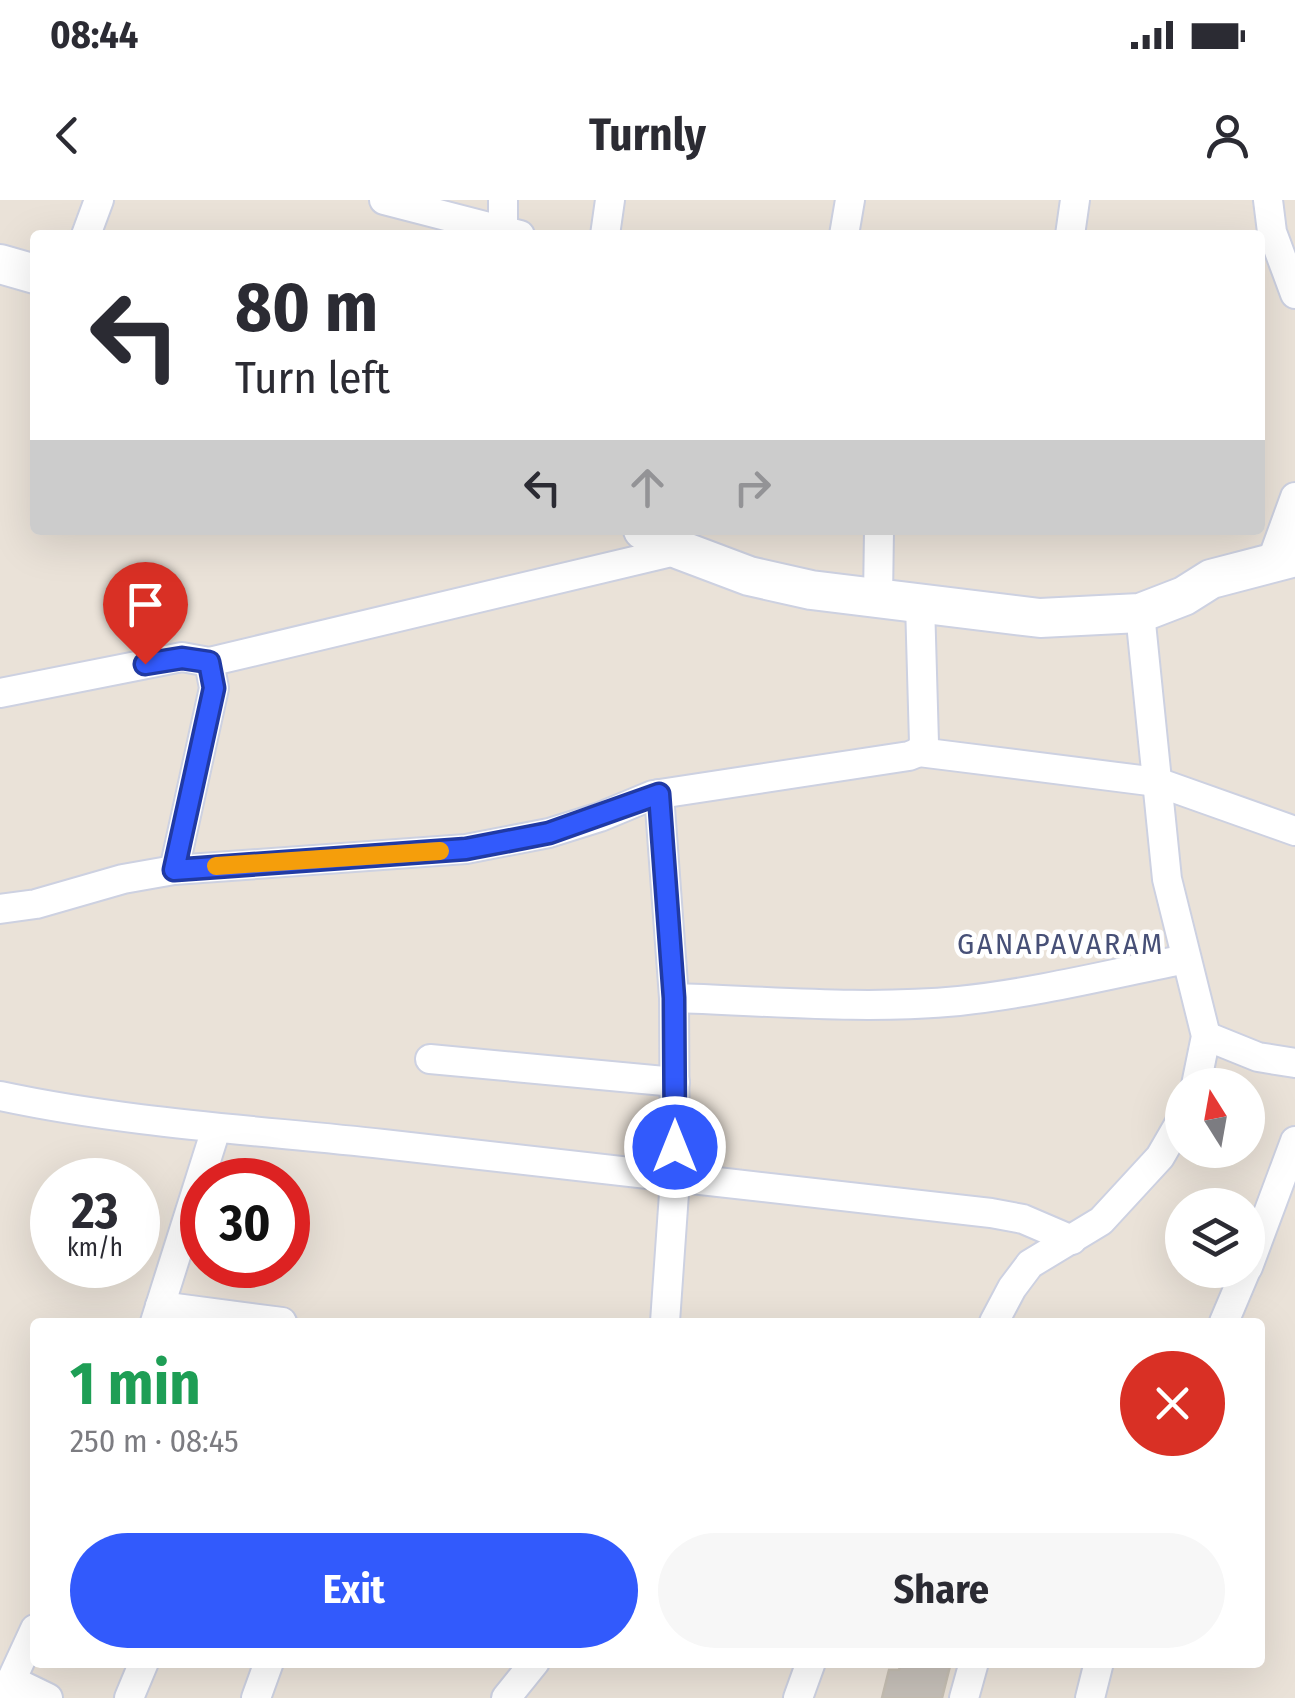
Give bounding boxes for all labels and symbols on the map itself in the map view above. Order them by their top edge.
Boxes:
pin [103,562,188,665]
district label: GANAPAVARAM [957,926,1165,962]
north arrow [1165,1068,1265,1168]
position arrow [623,1095,727,1199]
speed limit sign: 30 [180,1158,310,1288]

